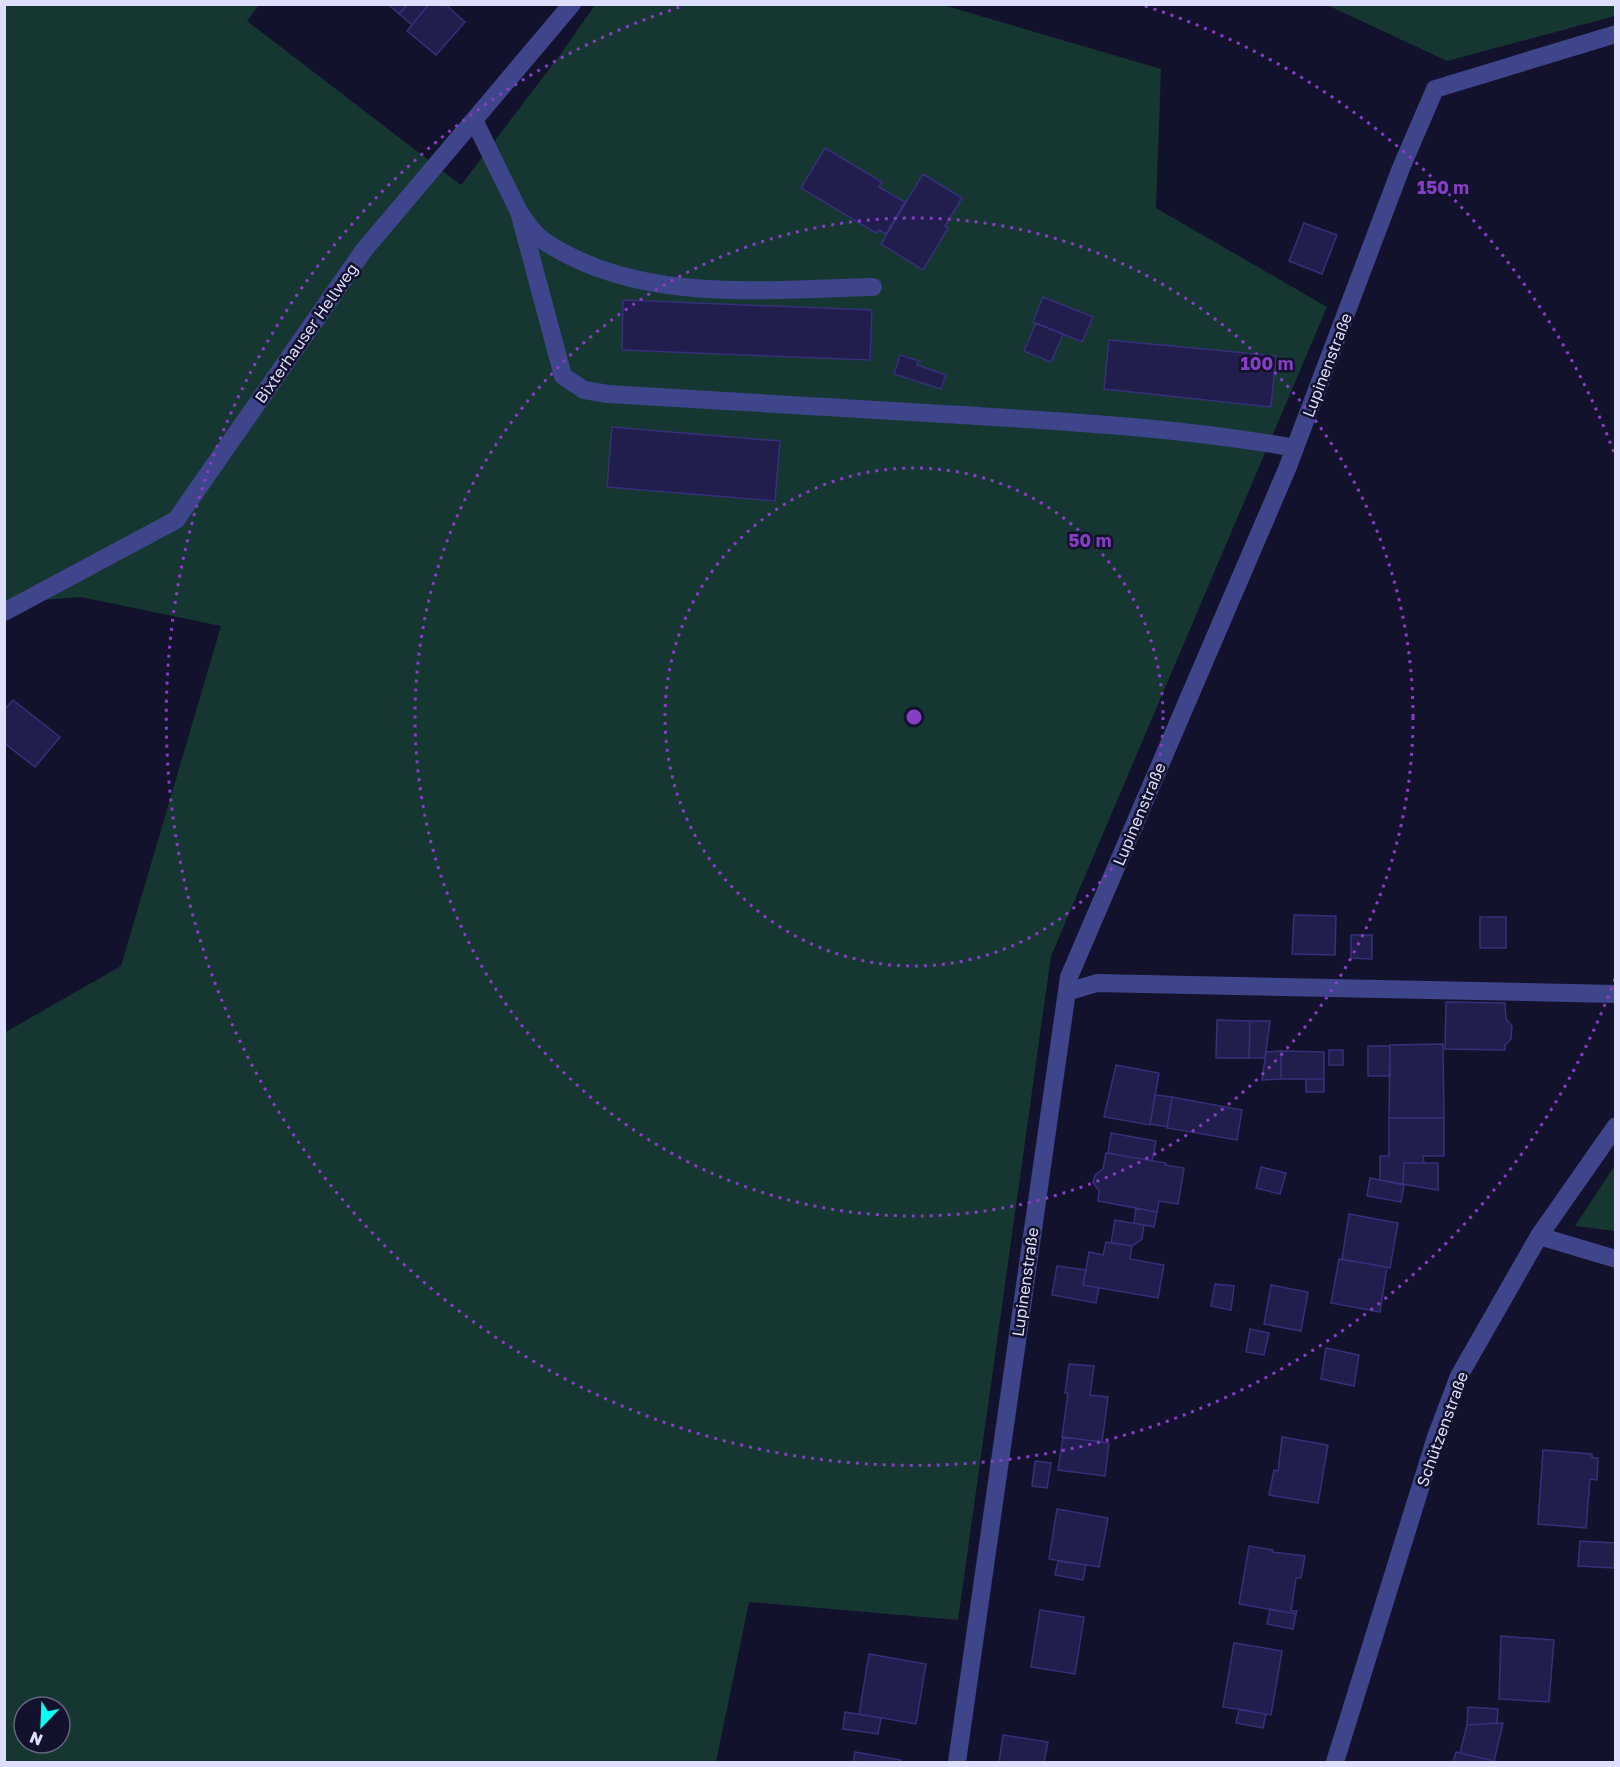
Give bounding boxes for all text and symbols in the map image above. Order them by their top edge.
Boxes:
text: 150 m [1417,176,1469,198]
street label: Bixterhauser Hellweg [250,259,362,407]
street label: Lupinenstraße [1298,310,1356,420]
text: 100 m [1241,352,1293,374]
text: 50 m [1069,529,1111,551]
centre of rings [904,707,924,727]
street label: Lupinenstraße [1108,759,1170,869]
street label: Lupinenstraße [1007,1226,1043,1338]
street label: Schützenstraße [1412,1369,1472,1489]
north arrow [12,1695,72,1755]
text: N [27,1727,46,1750]

